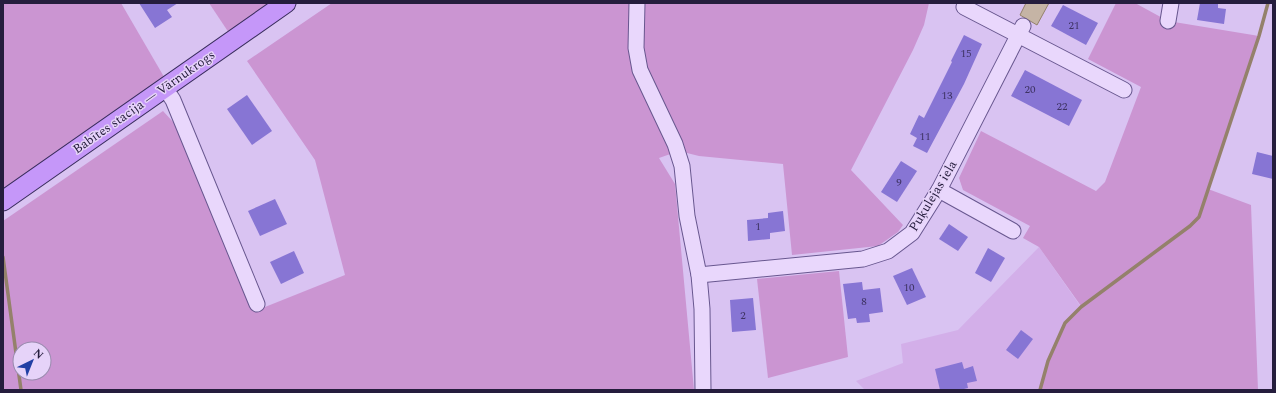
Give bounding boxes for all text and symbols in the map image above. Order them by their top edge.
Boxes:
house number: 21 [1069,17,1080,34]
street label: Babītes stacija — Vārnukrogs [69,45,219,159]
house number: 15 [961,45,972,62]
house number: 20 [1025,81,1036,98]
house number: 13 [942,87,953,104]
house number: 22 [1057,98,1068,115]
house number: 11 [920,128,931,145]
street label: Puķulejas iela [904,156,962,235]
house number: 9 [896,174,902,191]
house number: 1 [755,218,761,235]
house number: 10 [904,279,915,296]
house number: 8 [861,293,867,310]
house number: 2 [740,307,746,324]
north arrow [12,341,52,381]
text: N [29,345,48,363]

